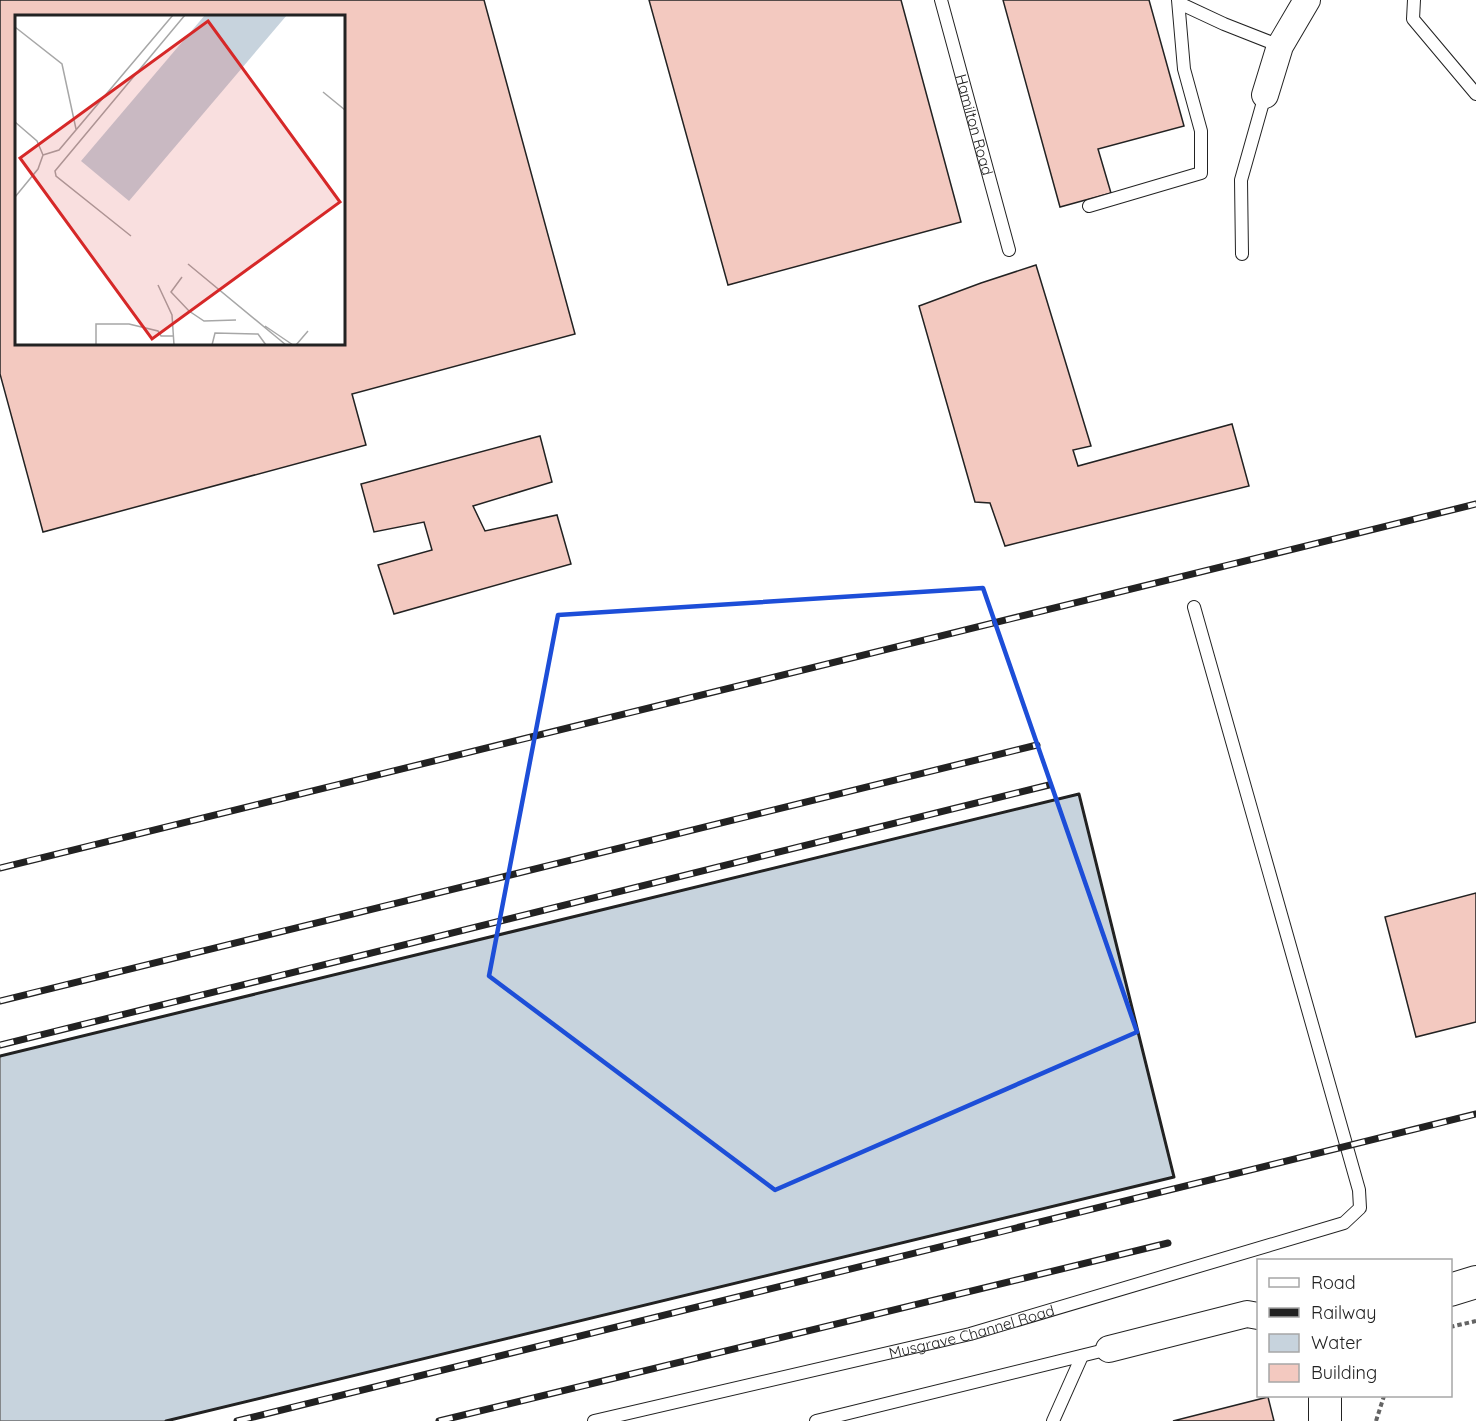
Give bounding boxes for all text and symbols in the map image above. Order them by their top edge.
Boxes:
inset map [15,15,345,345]
street label: Hamilton Road [952,72,998,177]
legend [1257,1259,1452,1397]
text: Road [1311,1271,1356,1294]
street label: Musgrave Channel Road [887,1300,1056,1362]
text: Railway [1311,1301,1377,1324]
text: Water [1311,1331,1362,1354]
text: Building [1311,1361,1377,1384]

